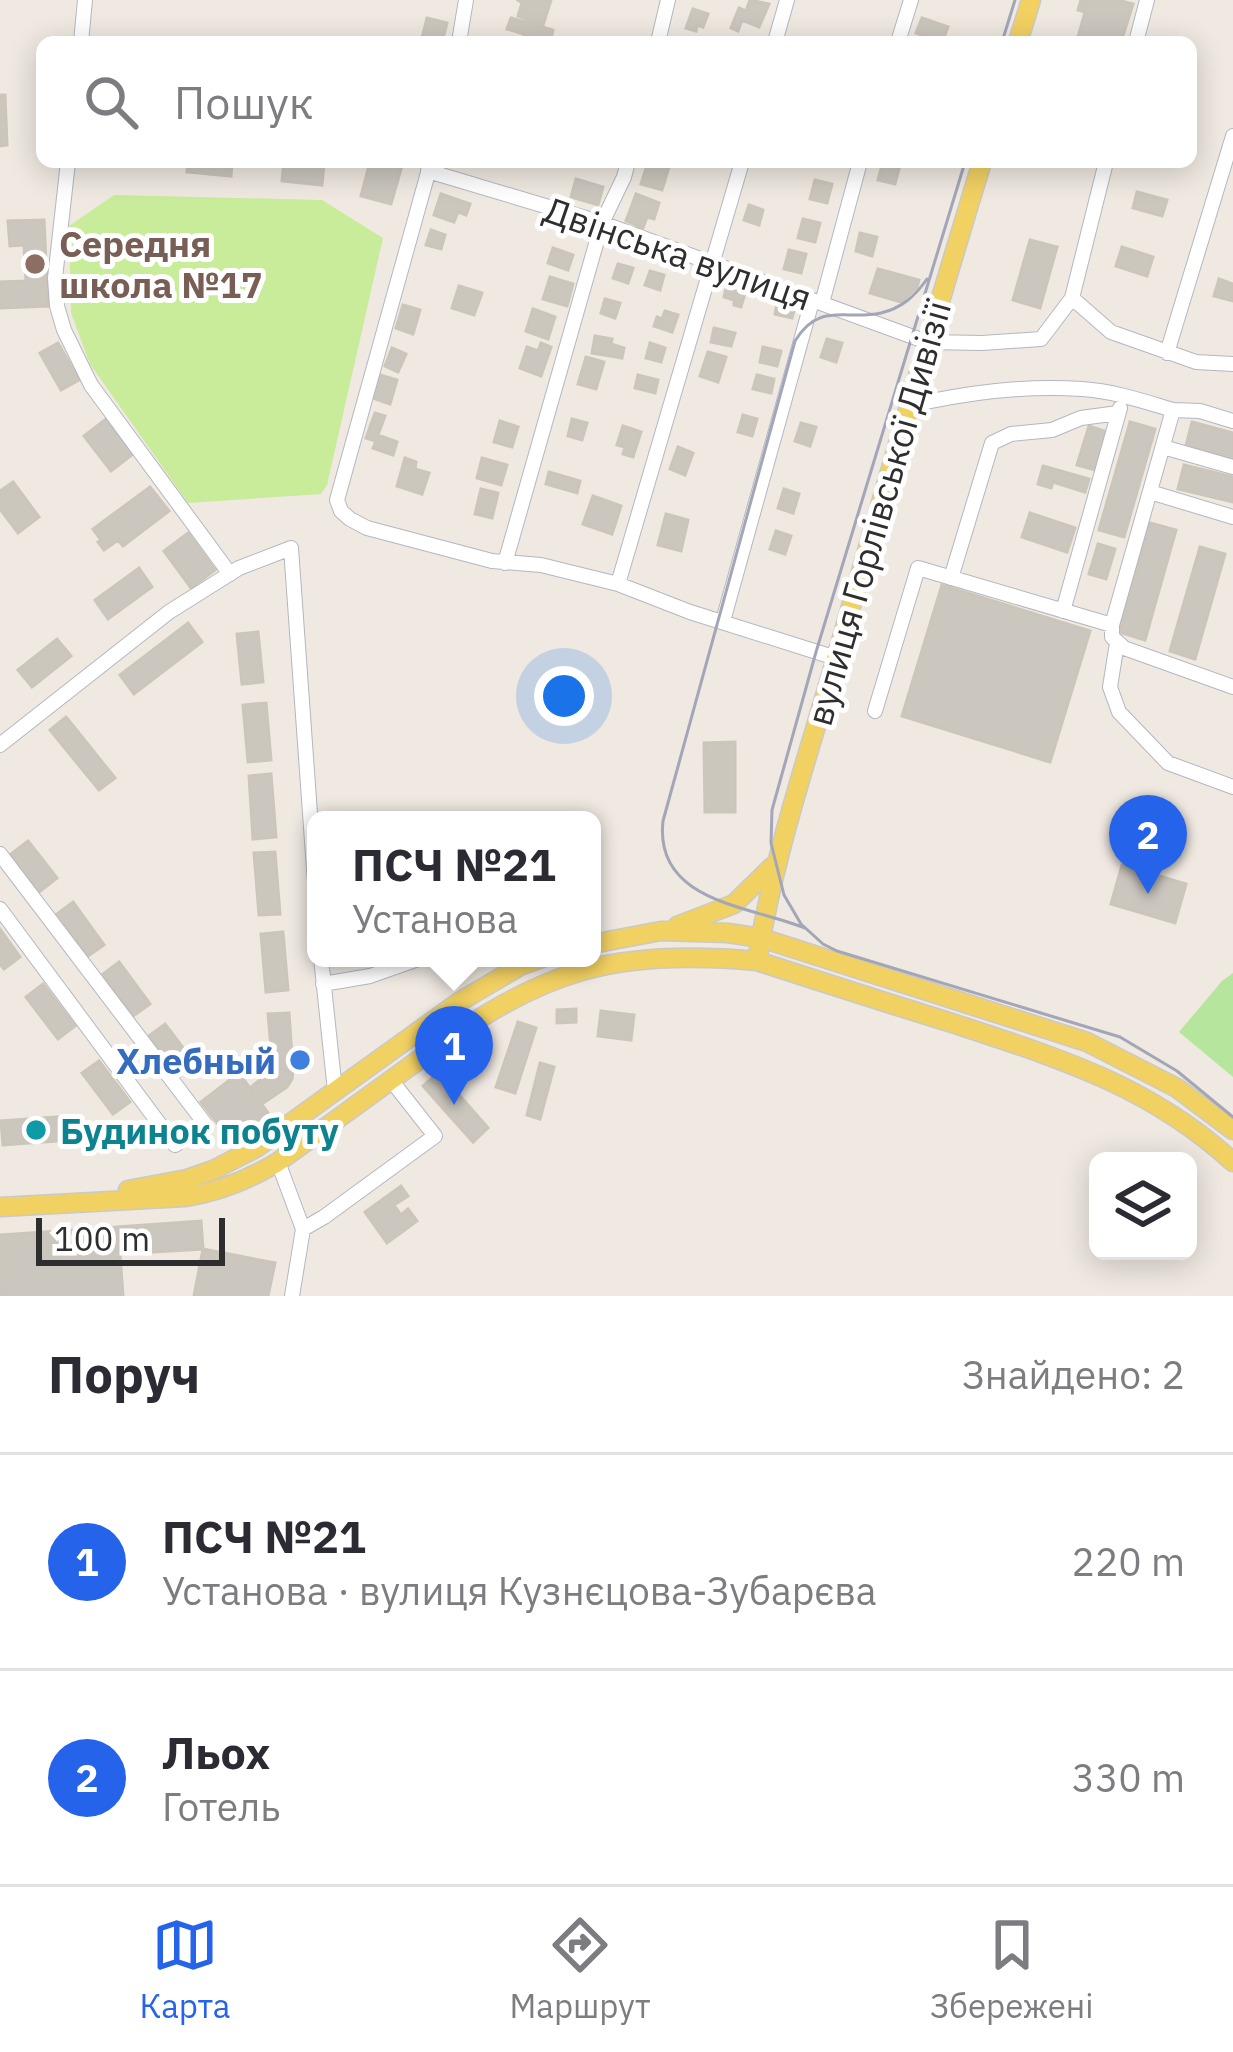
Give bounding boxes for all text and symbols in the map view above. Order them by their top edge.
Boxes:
search box [36,36,1197,168]
icon: search [78,69,144,135]
text: Пошук [174,73,314,131]
street label: Двінська вулиця [538,185,818,321]
place label: Середня школа №17 [59,220,263,308]
marker: Середня школа №17 [22,251,48,277]
street label: вулиця Горлівської Дивізії [795,294,961,731]
your location [534,666,594,726]
pin: 2 [1109,795,1187,894]
popup [307,811,601,967]
text: ПСЧ №21 [352,835,556,893]
text: Установа [352,893,518,944]
pin: 1 [415,1006,493,1105]
place label: Хлебный [116,1037,276,1084]
marker: Хлебный [287,1047,313,1073]
place label: Будинок побуту [60,1107,339,1154]
marker: Будинок побуту [23,1117,49,1143]
map controls [1089,1152,1197,1260]
button: layers [1089,1152,1197,1260]
scale bar [36,1212,225,1265]
text: 100 m [54,1217,150,1260]
text: Поруч [48,1341,200,1407]
text: Знайдено: 2 [962,1349,1185,1400]
text: ПСЧ №21 [162,1507,366,1565]
text: 1 [75,1536,99,1587]
text: 220 m [1072,1536,1185,1587]
text: Установа · вулиця Кузнєцова-Зубарєва [162,1565,877,1616]
text: Льох [162,1723,270,1781]
text: 2 [75,1752,99,1803]
text: 330 m [1072,1752,1185,1803]
text: Готель [162,1781,281,1832]
tab: Карта [140,1912,230,2027]
tab: Маршрут [509,1912,651,2027]
tab: Збережені [930,1912,1093,2027]

